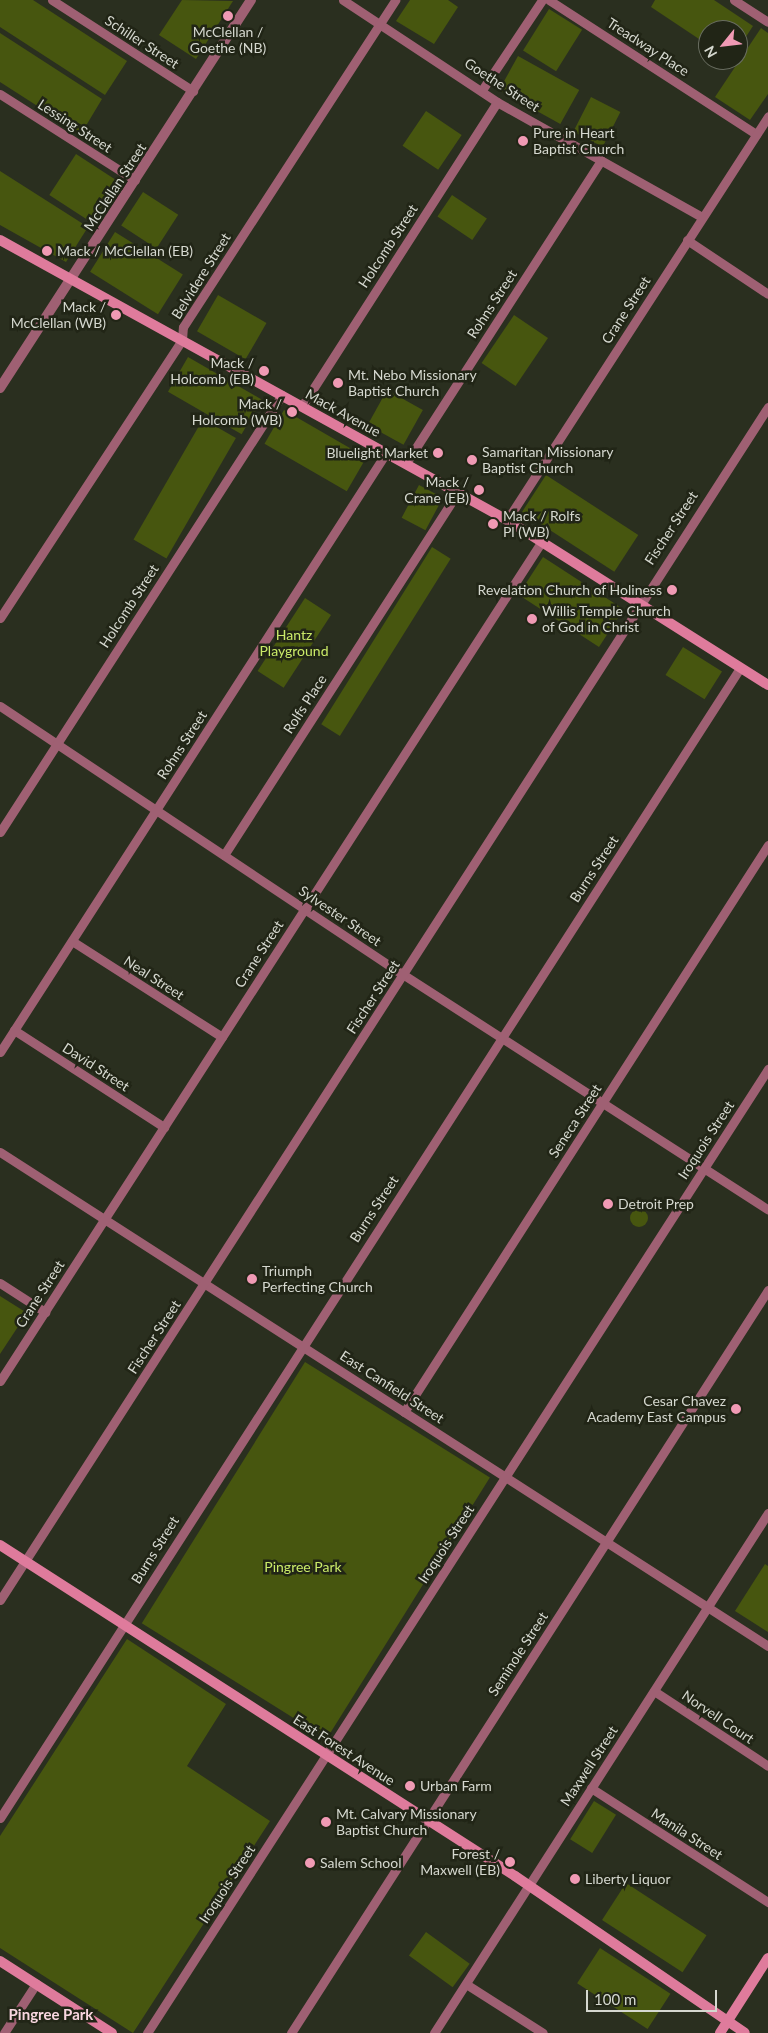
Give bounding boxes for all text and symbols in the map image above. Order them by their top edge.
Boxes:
marker: McClellan / Goethe (NB) [222,10,234,22]
street label: Schiller Street [102,12,182,72]
street label: Treadway Place [604,14,692,80]
north arrow [698,20,748,70]
place label: McClellan / Goethe (NB) [190,24,266,56]
text: N [700,43,720,61]
street label: Goethe Street [461,55,543,115]
street label: Lessing Street [35,96,115,156]
place label: Pure in Heart Baptist Church [533,125,624,158]
marker: Pure in Heart Baptist Church [517,135,529,147]
street label: McClellan Street [80,140,150,234]
street label: Holcomb Street [355,201,421,291]
street label: Belvidere Street [168,230,234,322]
place label: Mack / McClellan (EB) [57,243,193,259]
marker: Mack / McClellan (EB) [41,245,53,257]
street label: Rohns Street [464,267,520,341]
street label: Crane Street [598,273,654,347]
place label: Mack / McClellan (WB) [11,299,106,332]
marker: Mack / McClellan (WB) [110,309,122,321]
place label: Mack / Holcomb (EB) [170,355,254,388]
marker: Mack / Holcomb (EB) [258,365,270,377]
place label: Mt. Nebo Missionary Baptist Church [348,367,477,400]
marker: Mt. Nebo Missionary Baptist Church [332,377,344,389]
street label: Mack Avenue [302,385,384,441]
place label: Mack / Holcomb (WB) [192,396,282,428]
marker: Mack / Holcomb (WB) [286,406,298,418]
place label: Samaritan Missionary Baptist Church [482,444,614,477]
place label: Bluelight Market [326,445,428,461]
marker: Bluelight Market [432,447,444,459]
marker: Samaritan Missionary Baptist Church [466,454,478,466]
place label: Mack / Crane (EB) [404,474,469,507]
marker: Mack / Crane (EB) [473,484,485,496]
street label: Fischer Street [641,488,701,568]
place label: Mack / Rolfs Pl (WB) [503,508,581,540]
marker: Mack / Rolfs Pl (WB) [487,518,499,530]
street label: Holcomb Street [96,561,162,651]
place label: Revelation Church of Holiness [477,582,662,598]
marker: Revelation Church of Holiness [666,584,678,596]
place label: Willis Temple Church of God in Christ [542,603,671,636]
marker: Willis Temple Church of God in Christ [526,613,538,625]
park label: Hantz Playground [259,627,329,660]
street label: Rolfs Place [280,671,330,737]
street label: Rohns Street [154,708,210,782]
street label: Burns Street [566,833,622,905]
street label: Sylvester Street [295,882,385,950]
street label: Crane Street [231,917,287,991]
street label: Neal Street [121,952,187,1004]
street label: Fischer Street [343,957,403,1037]
street label: David Street [59,1039,133,1095]
street label: Seneca Street [545,1081,605,1161]
street label: Iroquois Street [674,1098,738,1182]
street label: Burns Street [346,1173,402,1245]
place label: Detroit Prep [618,1196,694,1212]
marker: Detroit Prep [602,1198,614,1210]
street label: Crane Street [12,1257,68,1331]
place label: Triumph Perfecting Church [262,1263,373,1295]
marker: Triumph Perfecting Church [246,1273,258,1285]
street label: Fischer Street [124,1297,184,1377]
street label: East Canfield Street [337,1347,447,1427]
place label: Cesar Chavez Academy East Campus [587,1393,726,1425]
marker: Cesar Chavez Academy East Campus [730,1403,742,1415]
street label: Iroquois Street [414,1502,478,1586]
street label: Burns Street [128,1513,182,1587]
park label: Pingree Park [264,1559,342,1575]
street label: Seminole Street [485,1609,551,1699]
street label: Norvell Court [679,1687,757,1747]
street label: East Forest Avenue [290,1711,398,1789]
street label: Maxwell Street [557,1723,621,1809]
place label: Urban Farm [420,1778,492,1794]
marker: Urban Farm [404,1780,416,1792]
street label: Manila Street [648,1805,726,1863]
place label: Mt. Calvary Missionary Baptist Church [336,1806,477,1838]
marker: Mt. Calvary Missionary Baptist Church [320,1816,332,1828]
street label: Iroquois Street [195,1842,259,1926]
place label: Forest / Maxwell (EB) [420,1846,500,1878]
place label: Salem School [320,1855,401,1871]
marker: Forest / Maxwell (EB) [504,1856,516,1868]
marker: Salem School [304,1857,316,1869]
place label: Liberty Liquor [585,1871,671,1887]
marker: Liberty Liquor [569,1873,581,1885]
scale bar [588,1980,719,2012]
text: 100 m [594,1990,636,2008]
district label: Pingree Park [9,2006,93,2024]

